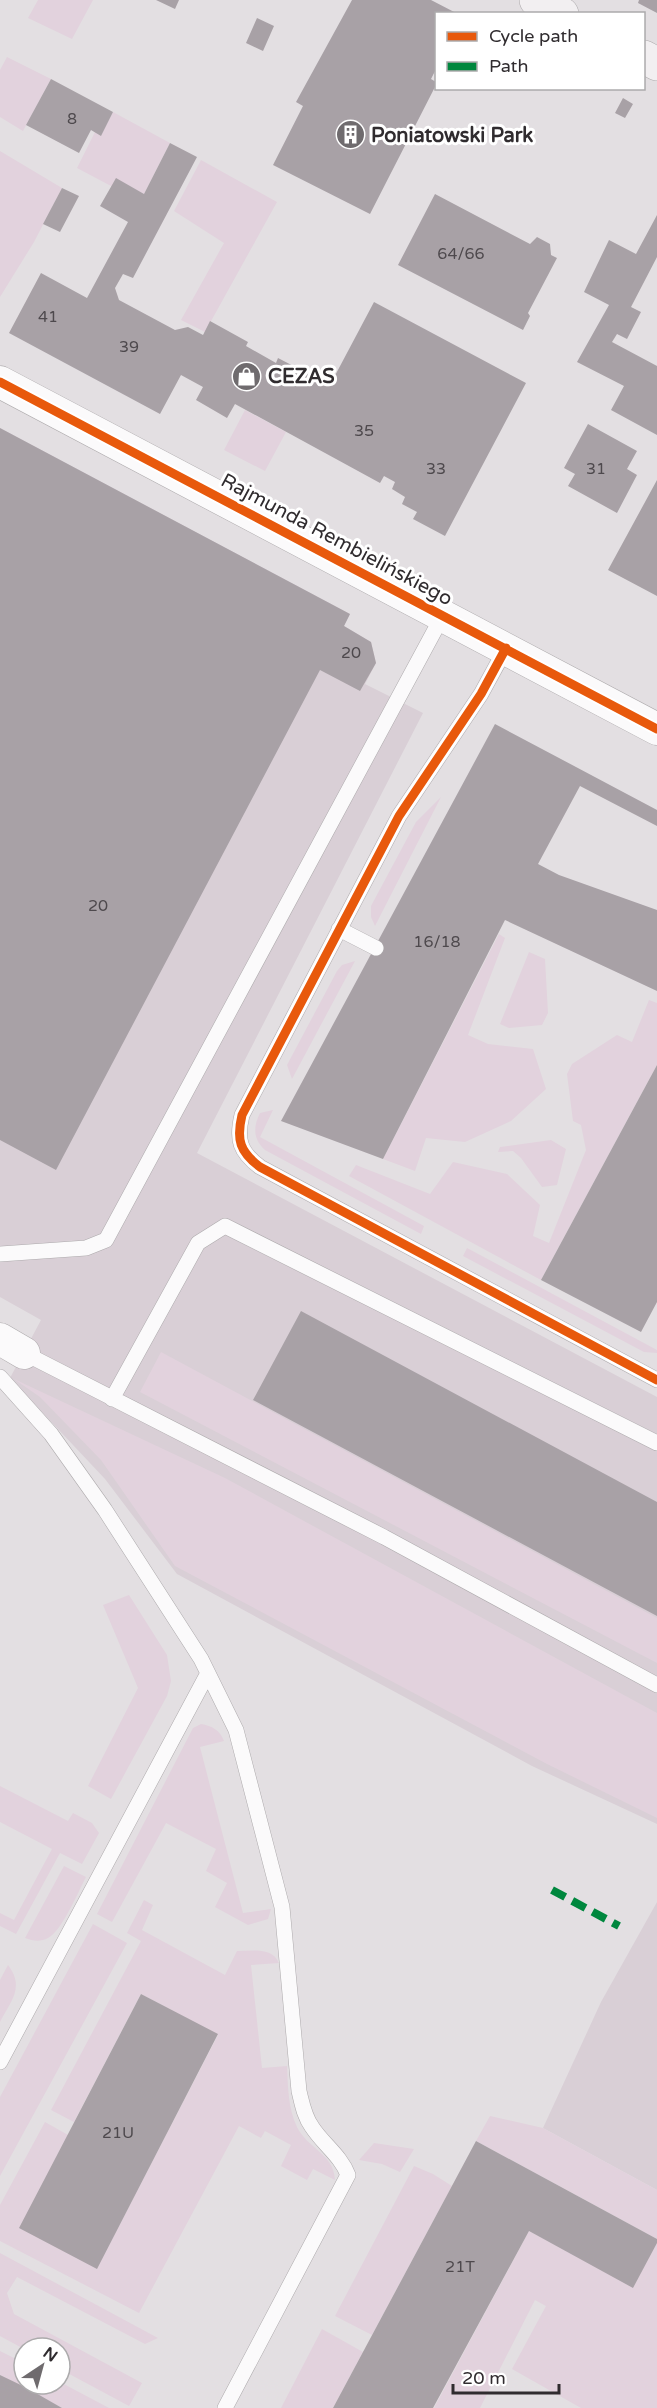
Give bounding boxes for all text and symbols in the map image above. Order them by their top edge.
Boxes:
legend [435,12,645,90]
text: Cycle path [489,25,578,47]
text: Path [489,55,528,77]
house number: 8 [67,109,77,129]
building icon: Poniatowski Park [334,119,366,151]
place label: Poniatowski Park [371,124,533,148]
house number: 64/66 [437,244,485,264]
house number: 41 [38,307,58,327]
house number: 39 [119,337,139,357]
shop icon: CEZAS [231,360,263,392]
place label: CEZAS [268,365,335,389]
house number: 35 [354,421,374,441]
house number: 33 [426,459,446,479]
house number: 31 [586,459,606,479]
street label: Rajmunda Rembielińskiego [217,469,456,611]
house number: 20 [341,643,361,663]
house number: 20 [88,896,108,916]
house number: 16/18 [413,932,461,952]
house number: 21U [102,2123,134,2143]
house number: 21T [445,2257,475,2277]
north arrow [12,2336,72,2396]
text: N [39,2343,61,2367]
scale bar [453,2357,560,2395]
text: 20 m [462,2367,506,2389]

